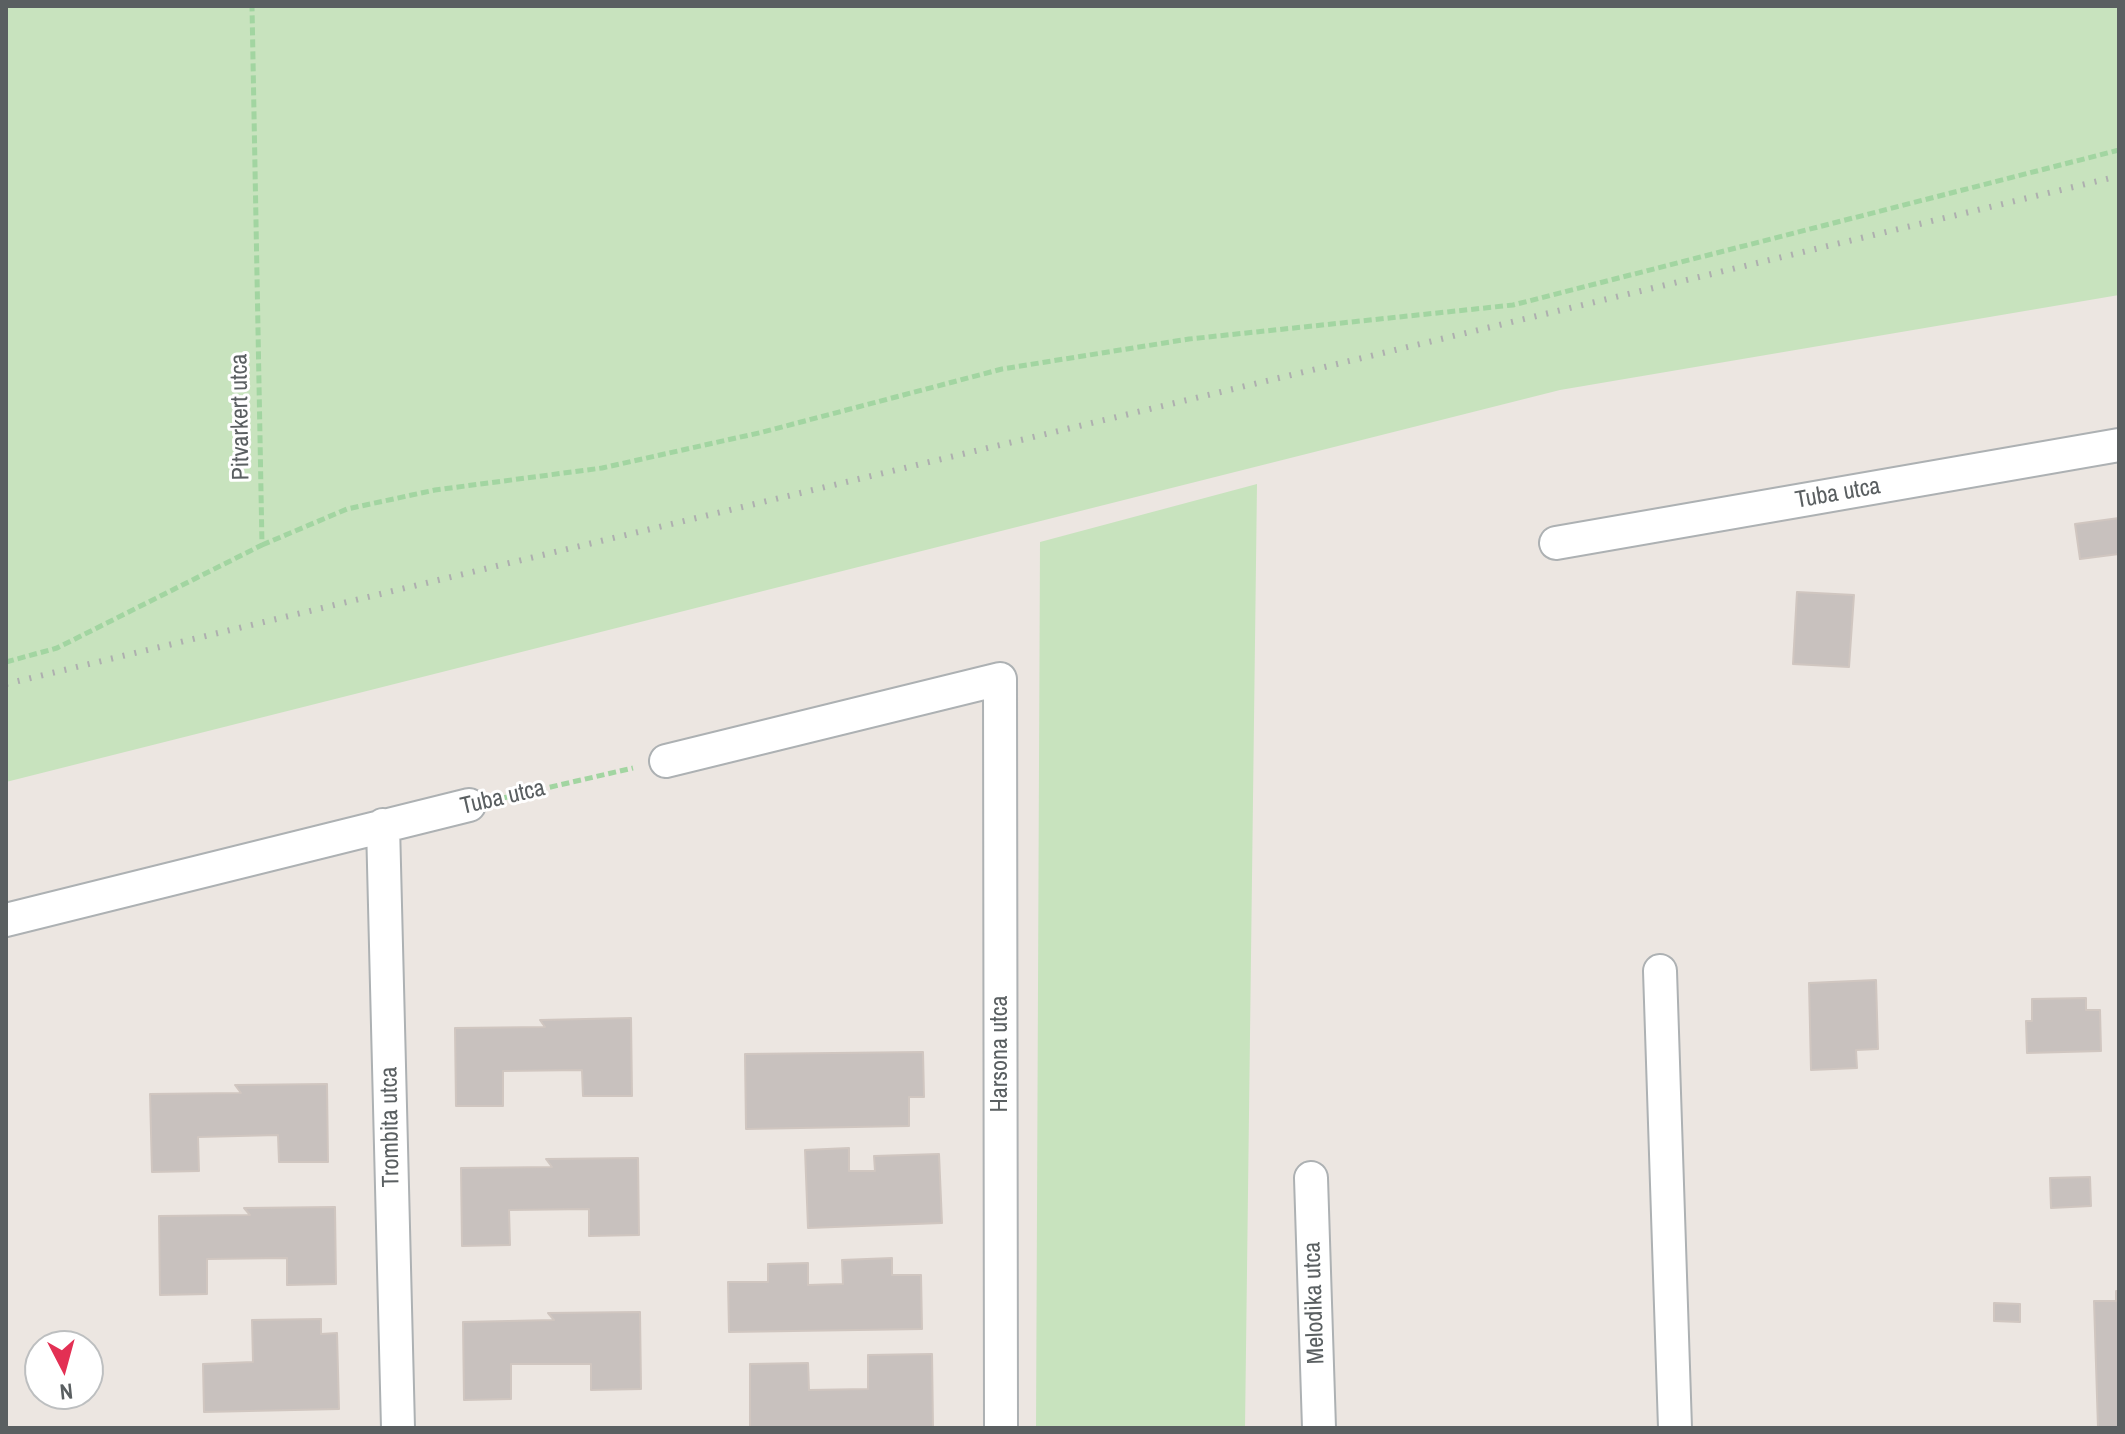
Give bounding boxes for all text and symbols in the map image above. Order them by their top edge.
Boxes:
street label: Pitvarkert utca [225,353,257,481]
street label: Tuba utca [1793,472,1883,516]
street label: Tuba utca [458,774,548,822]
street label: Harsona utca [987,995,1015,1113]
street label: Trombita utca [376,1066,406,1188]
street label: Melodika utca [1298,1241,1332,1365]
north arrow [24,1330,104,1410]
text: N [58,1376,74,1407]

